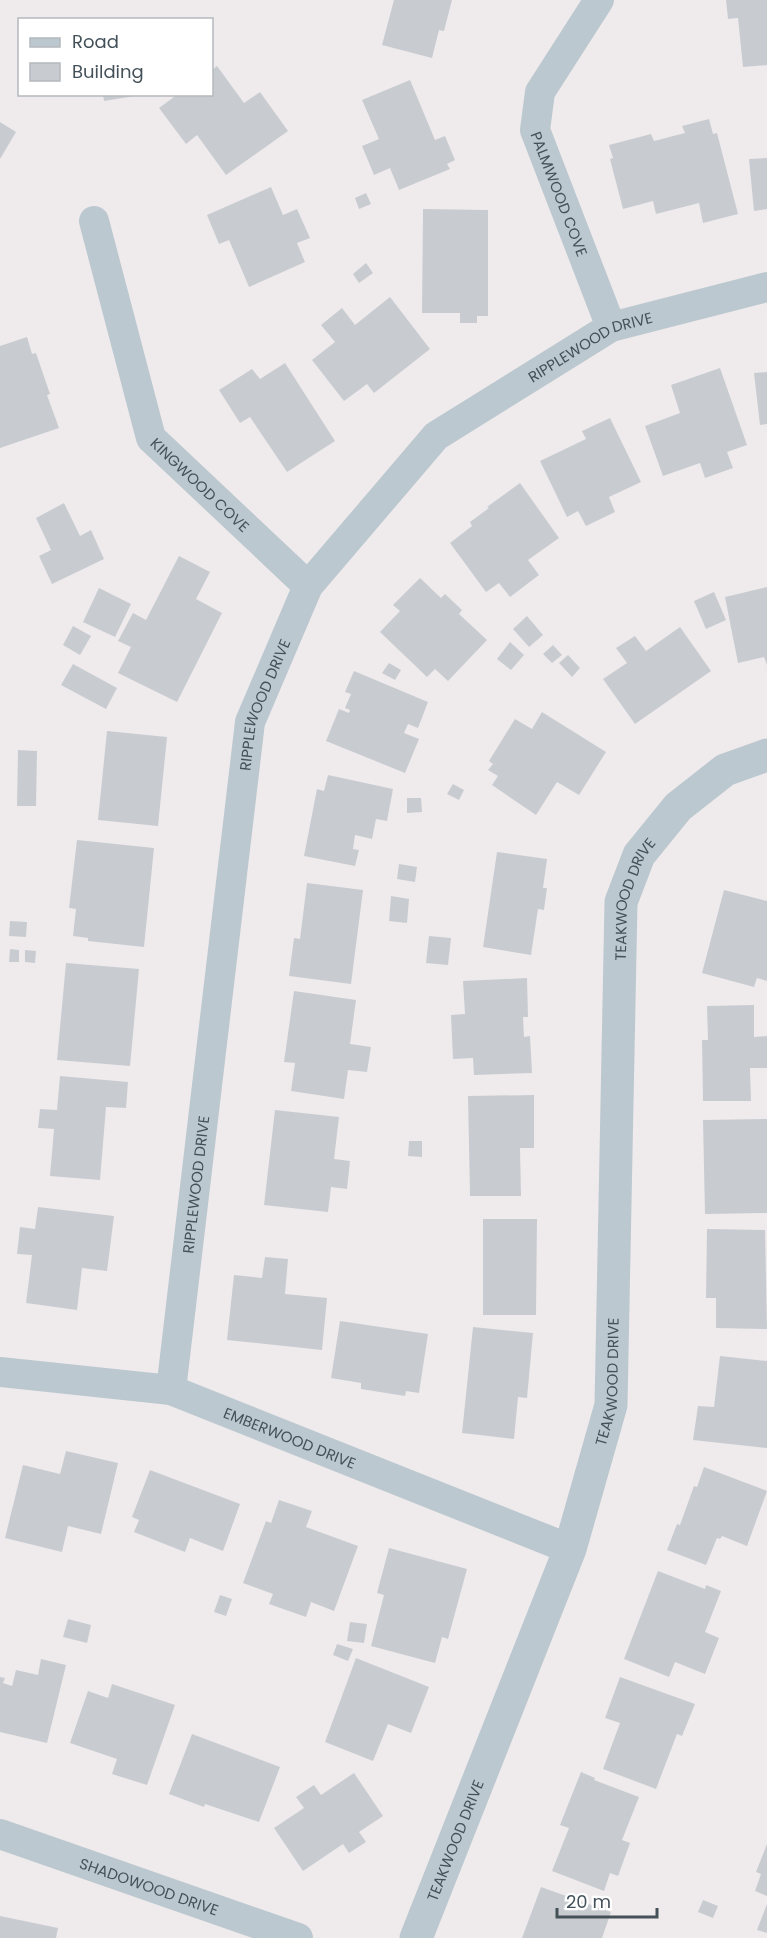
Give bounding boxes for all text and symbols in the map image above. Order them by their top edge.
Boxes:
legend [18,18,213,96]
text: Road [72,29,119,54]
text: Building [72,59,144,84]
street label: PALMWOOD COVE [526,128,593,259]
street label: RIPPLEWOOD DRIVE [524,306,655,387]
street label: KINGWOOD COVE [146,433,254,536]
street label: RIPPLEWOOD DRIVE [234,635,295,772]
street label: TEAKWOOD DRIVE [609,833,660,961]
street label: RIPPLEWOOD DRIVE [177,1114,214,1254]
street label: TEAKWOOD DRIVE [589,1317,623,1448]
street label: EMBERWOOD DRIVE [221,1402,359,1473]
street label: TEAKWOOD DRIVE [421,1776,488,1904]
street label: SHADOWOOD DRIVE [77,1852,222,1920]
scale bar [557,1881,658,1919]
text: 20 m [566,1889,611,1914]

